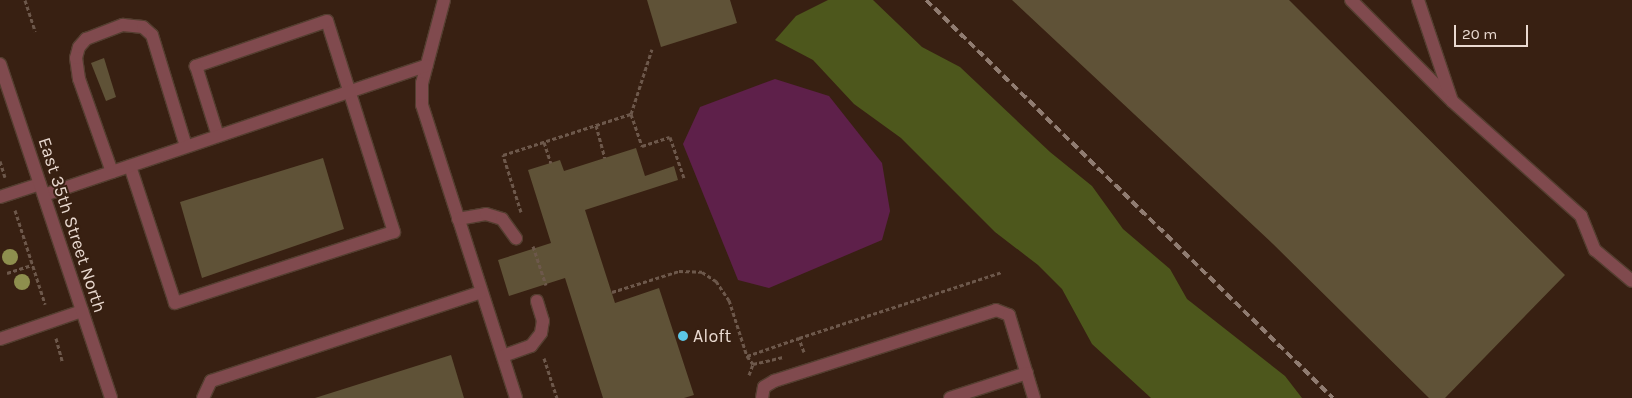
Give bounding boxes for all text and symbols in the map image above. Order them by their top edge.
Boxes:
scale bar [1457,15,1531,47]
text: 20 m [1462,25,1497,43]
street label: East 35th Street North [33,135,111,315]
place label: Aloft [693,325,731,347]
marker: Aloft [677,330,689,342]

